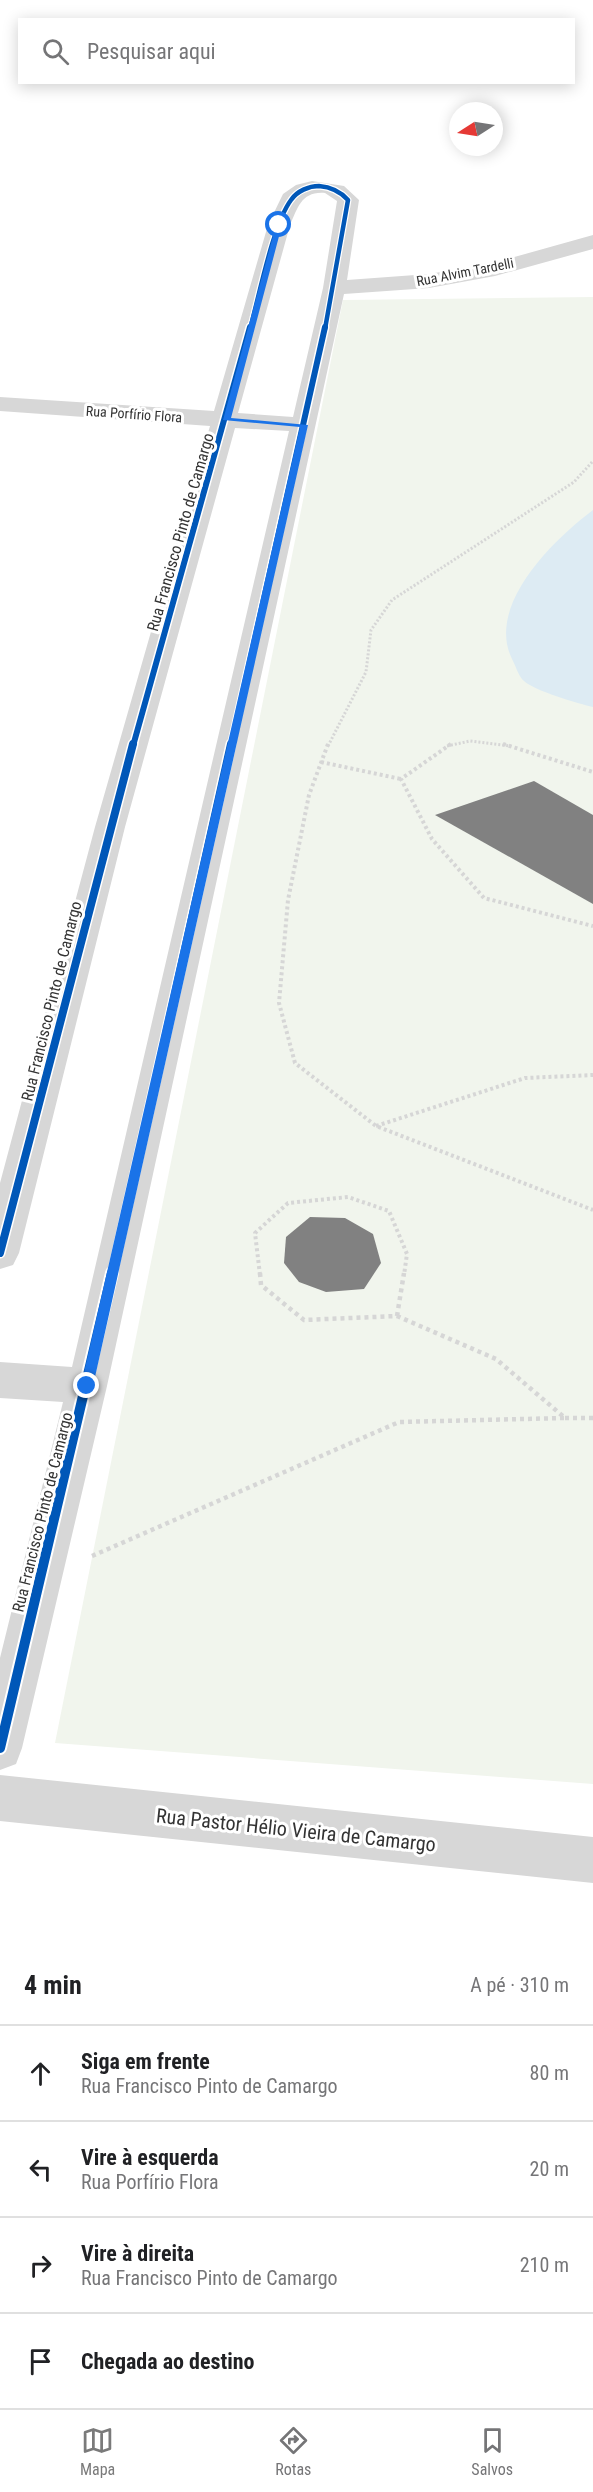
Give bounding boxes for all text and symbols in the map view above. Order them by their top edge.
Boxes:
search box [18,18,575,84]
icon: search [39,35,72,68]
text: Pesquisar aqui [87,39,216,64]
north arrow [449,102,503,156]
route start [265,211,291,237]
street label: Rua Alvim Tardelli [415,255,515,289]
street label: Rua Porfírio Flora [85,403,183,425]
street label: Rua Francisco Pinto de Camargo [143,431,218,633]
street label: Rua Francisco Pinto de Camargo [17,899,86,1103]
route end [73,1372,99,1398]
street label: Rua Francisco Pinto de Camargo [8,1410,77,1614]
street label: Rua Pastor Hélio Vieira de Camargo [155,1803,437,1857]
text: 4 min [24,1970,82,2000]
text: A pé · 310 m [470,1973,569,1997]
text: Siga em frente [81,2049,210,2074]
icon: ahead [24,2057,57,2090]
text: 80 m [530,2061,569,2085]
text: Rua Francisco Pinto de Camargo [81,2074,338,2098]
text: Vire à esquerda [81,2145,219,2170]
icon: left [24,2153,57,2186]
text: 20 m [530,2157,569,2181]
text: Rua Porfírio Flora [81,2170,219,2194]
text: Vire à direita [81,2241,194,2266]
icon: right [24,2249,57,2282]
text: 210 m [520,2253,569,2277]
text: Rua Francisco Pinto de Camargo [81,2266,338,2290]
icon: arrive [24,2345,57,2378]
text: Chegada ao destino [81,2349,255,2374]
tab: Mapa [80,2424,115,2479]
tab: Rotas [275,2424,311,2479]
tab: Salvos [471,2424,513,2479]

